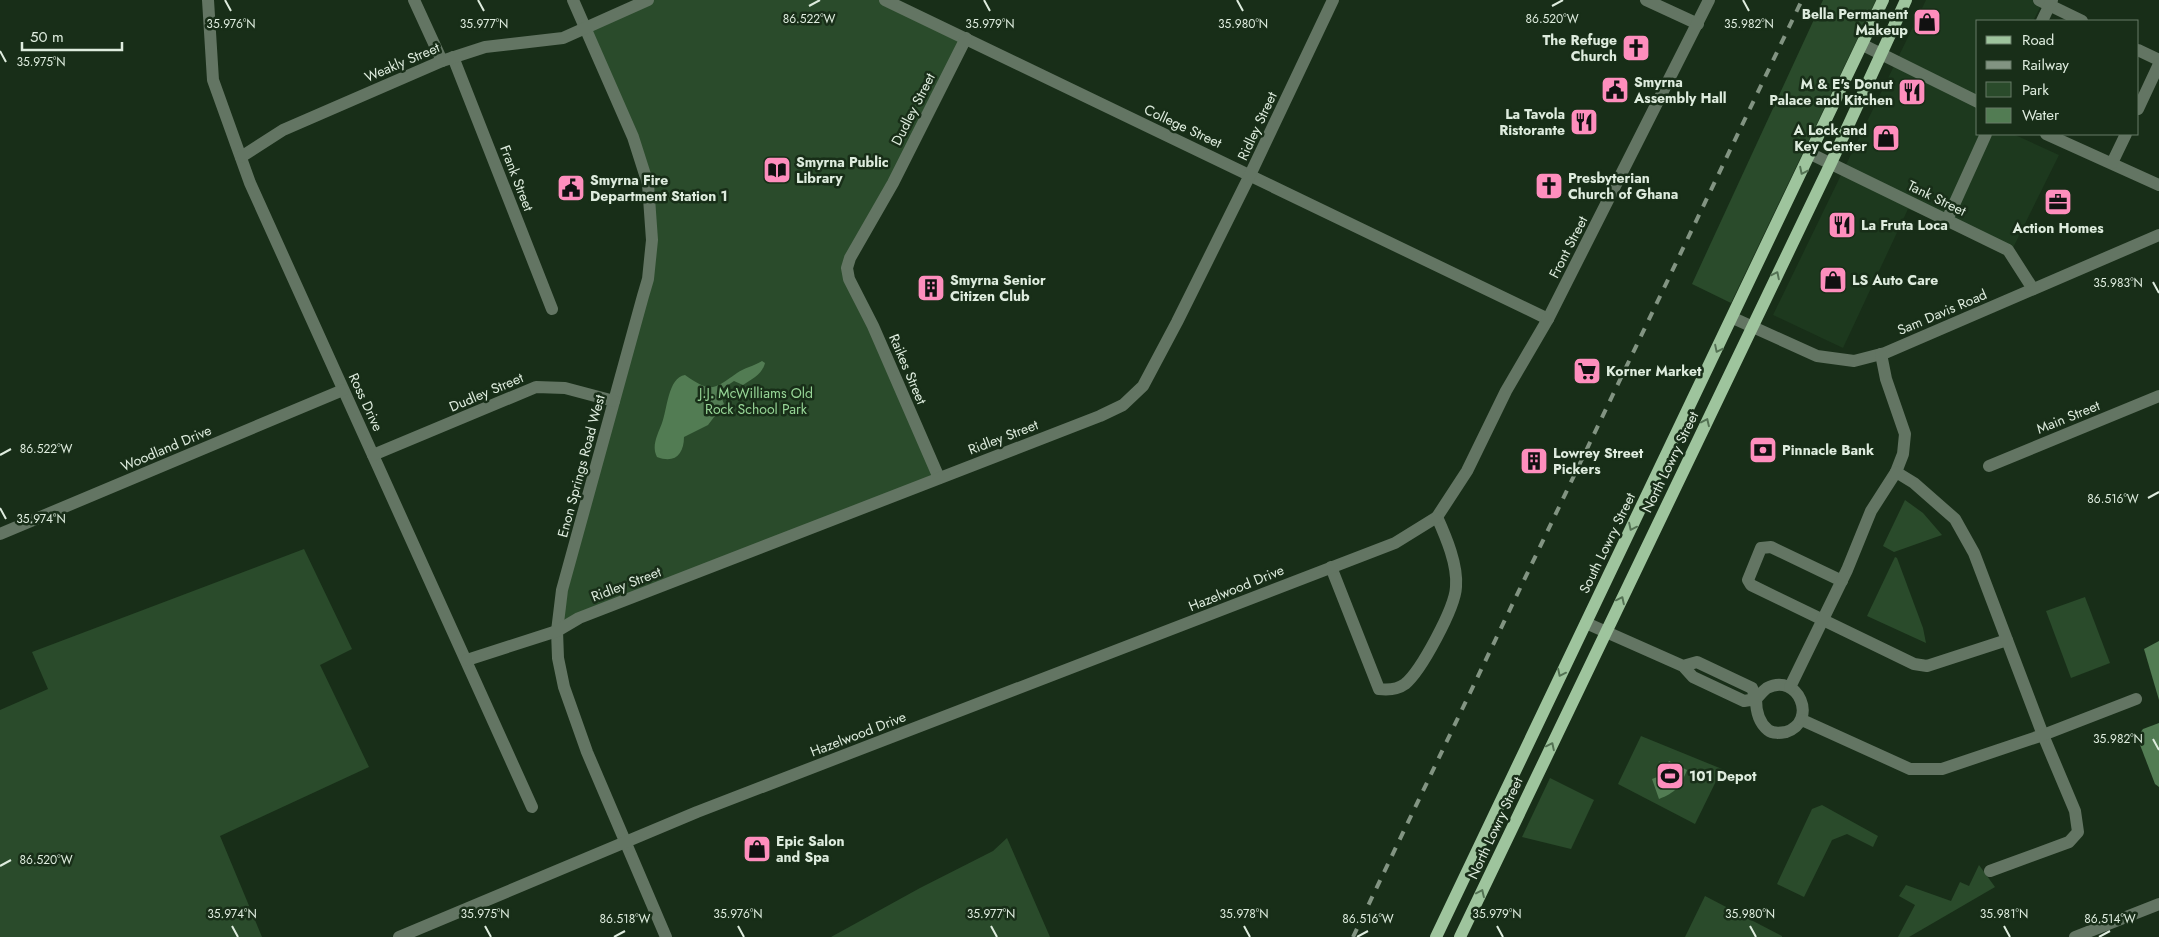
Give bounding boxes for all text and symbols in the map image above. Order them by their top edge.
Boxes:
place label: Bella Permanent Makeup [1802,4,1909,40]
shop icon: Bella Permanent Makeup [1912,7,1942,37]
text: 86.522°W [783,10,835,28]
text: 86.520°W [1525,10,1579,28]
text: 35.976°N [206,15,256,33]
text: 35.977°N [460,15,508,33]
text: 35.979°N [965,15,1015,33]
text: 35.980°N [1218,15,1268,33]
text: 35.982°N [1724,15,1774,33]
scale bar [22,20,122,52]
legend [1976,20,2139,135]
text: 50 m [30,26,64,48]
text: Road [2022,29,2054,51]
place label: The Refuge Church [1542,30,1617,66]
church icon: The Refuge Church [1621,33,1651,63]
street label: Weakly Street [361,37,443,87]
text: 35.975°N [16,53,66,71]
text: Railway [2022,54,2069,76]
street label: Dudley Street [886,69,940,149]
place label: Smyrna Assembly Hall [1633,72,1727,108]
place label: M & E's Donut Palace and Kitchen [1769,74,1894,110]
public building icon: Smyrna Assembly Hall [1600,75,1630,105]
restaurant icon: M & E's Donut Palace and Kitchen [1897,77,1927,107]
text: Park [2022,79,2049,101]
street label: Ridley Street [1232,88,1282,164]
street label: College Street [1141,99,1226,153]
place label: La Tavola Ristorante [1499,104,1565,140]
text: Water [2022,104,2060,126]
restaurant icon: La Tavola Ristorante [1569,107,1599,137]
place label: A Lock and Key Center [1792,120,1867,156]
shop icon: A Lock and Key Center [1871,123,1901,153]
street label: Frank Street [495,142,539,215]
place label: Smyrna Public Library [796,152,889,188]
library icon: Smyrna Public Library [762,155,792,185]
one-way arrow [1799,166,1809,175]
place label: Presbyterian Church of Ghana [1568,168,1678,204]
place label: Smyrna Fire Department Station 1 [590,170,728,206]
church icon: Presbyterian Church of Ghana [1534,171,1564,201]
public building icon: Smyrna Fire Department Station 1 [556,173,586,203]
street label: Tank Street [1904,175,1970,221]
office icon: Action Homes [2043,187,2073,217]
restaurant icon: La Fruta Loca [1827,210,1857,240]
street label: Front Street [1544,212,1592,282]
place label: La Fruta Loca [1861,215,1948,235]
place label: Action Homes [2011,218,2104,238]
shop icon: LS Auto Care [1818,265,1848,295]
place label: Smyrna Senior Citizen Club [950,270,1046,306]
place label: LS Auto Care [1852,270,1938,290]
one-way arrow [1770,271,1781,280]
building icon: Smyrna Senior Citizen Club [916,273,946,303]
text: 35.983°N [2093,274,2143,292]
street label: Sam Davis Road [1894,284,1990,340]
street label: Raikes Street [884,331,932,408]
one-way arrow [1713,344,1724,353]
supermarket icon: Korner Market [1572,356,1602,386]
place label: Korner Market [1606,361,1702,381]
street label: Dudley Street [446,367,527,417]
street label: Ross Drive [344,370,388,434]
park label: J.J. McWilliams Old Rock School Park [697,383,813,419]
street label: Enon Springs Road West [552,392,610,540]
street label: Main Street [2033,395,2103,439]
street label: North Lowry Street [1637,407,1703,516]
street label: Ridley Street [965,414,1041,459]
one-way arrow [1700,418,1711,427]
street label: Woodland Drive [118,420,214,476]
bank icon: Pinnacle Bank [1748,435,1778,465]
text: 86.522°W [20,440,72,458]
place label: Pinnacle Bank [1782,440,1874,460]
place label: Lowrey Street Pickers [1553,443,1644,479]
building icon: Lowrey Street Pickers [1519,446,1549,476]
street label: South Lowry Street [1574,489,1640,597]
text: 86.516°W [2087,490,2139,508]
text: 35.974°N [16,510,66,528]
one-way arrow [1628,522,1638,531]
street label: Hazelwood Drive [1185,560,1287,616]
street label: Ridley Street [588,561,664,606]
one-way arrow [1615,596,1625,605]
one-way arrow [1558,668,1568,677]
street label: Hazelwood Drive [807,707,909,761]
text: 35.982°N [2093,730,2143,748]
one-way arrow [1544,742,1555,751]
sports icon: 101 Depot [1655,761,1685,791]
place label: 101 Depot [1689,766,1757,786]
street label: North Lowry Street [1463,773,1528,882]
place label: Epic Salon and Spa [776,831,844,867]
shop icon: Epic Salon and Spa [742,834,772,864]
text: 86.520°W [19,851,73,869]
one-way arrow [1475,889,1485,898]
text: 35.974°N [207,905,257,923]
text: 35.975°N [460,905,510,923]
text: 35.976°N [713,905,763,923]
text: 35.977°N [967,905,1015,923]
text: 35.978°N [1220,905,1268,923]
text: 35.979°N [1472,905,1522,923]
text: 35.980°N [1725,905,1775,923]
text: 35.981°N [1980,905,2028,923]
text: 86.518°W [599,910,651,928]
text: 86.516°W [1342,910,1394,928]
text: 86.514°W [2084,910,2136,928]

